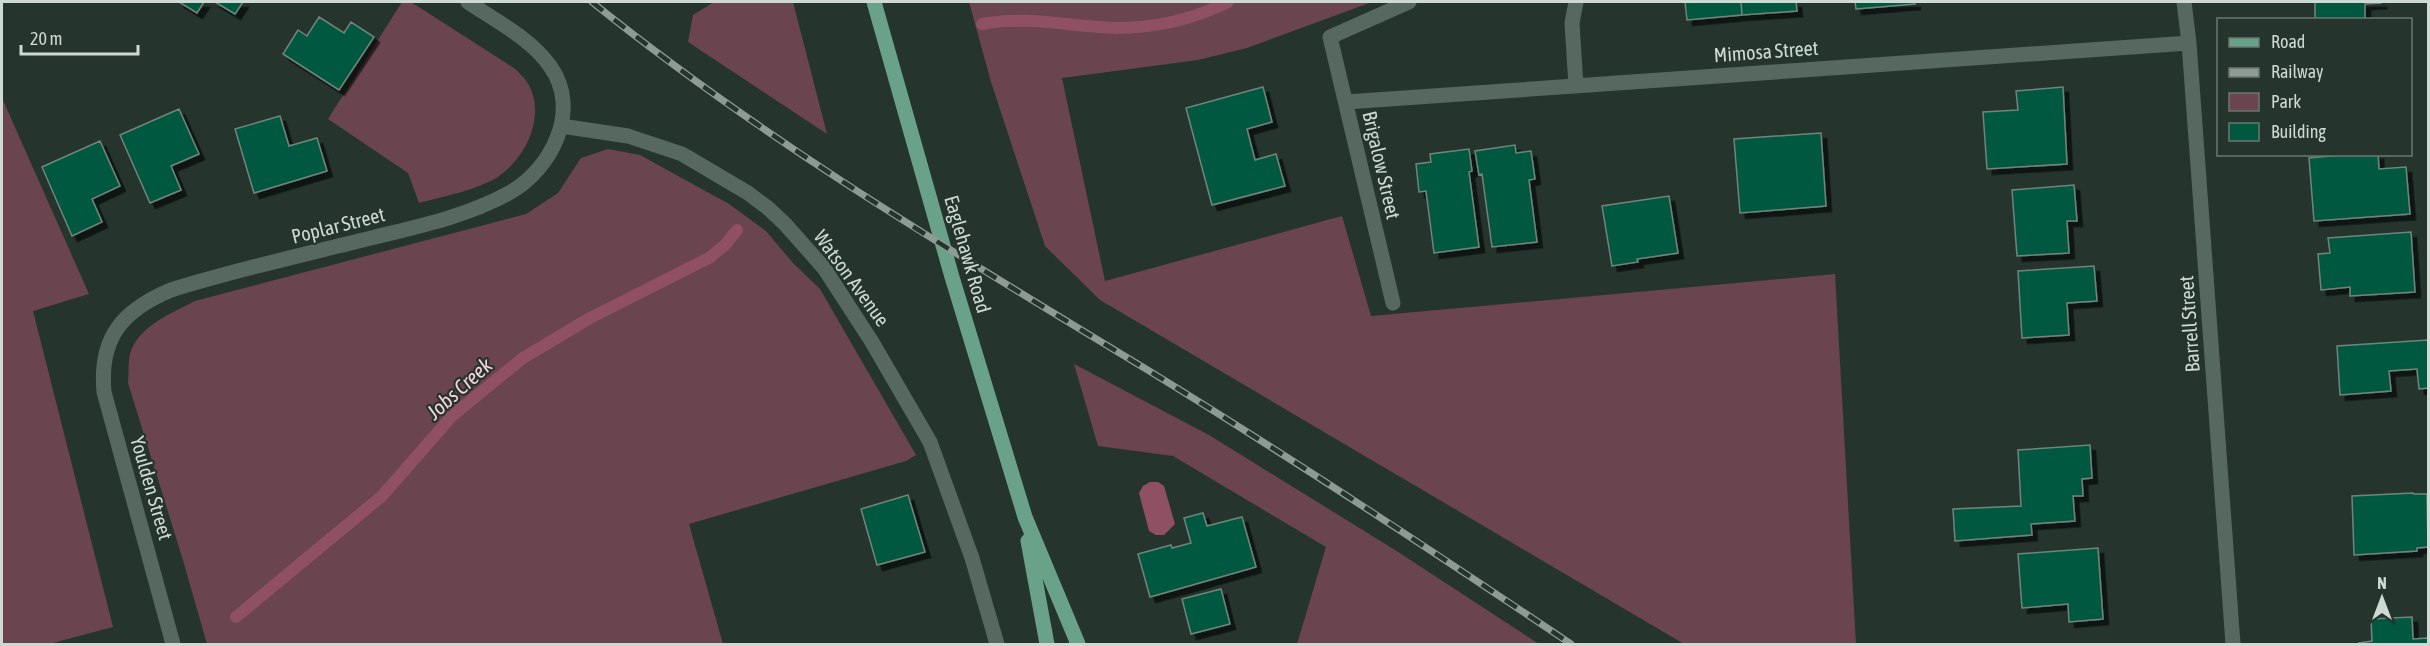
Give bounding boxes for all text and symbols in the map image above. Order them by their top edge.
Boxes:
scale bar [21,18,138,56]
legend [2217,18,2412,156]
text: 20 m [30,28,62,49]
text: Road [2271,31,2305,52]
street label: Mimosa Street [1713,36,1819,66]
text: Railway [2271,61,2323,82]
text: Park [2271,91,2301,112]
street label: Brigalow Street [1358,109,1406,222]
text: Building [2271,121,2326,142]
street label: Eaglehawk Road [940,193,996,315]
street label: Poplar Street [289,202,387,248]
street label: Watson Avenue [809,225,895,331]
street label: Barrell Street [2174,275,2204,373]
water label: Jobs Creek [421,352,497,424]
street label: Youlden Street [126,434,178,543]
north arrow [2352,568,2412,628]
text: N [2377,574,2387,592]

